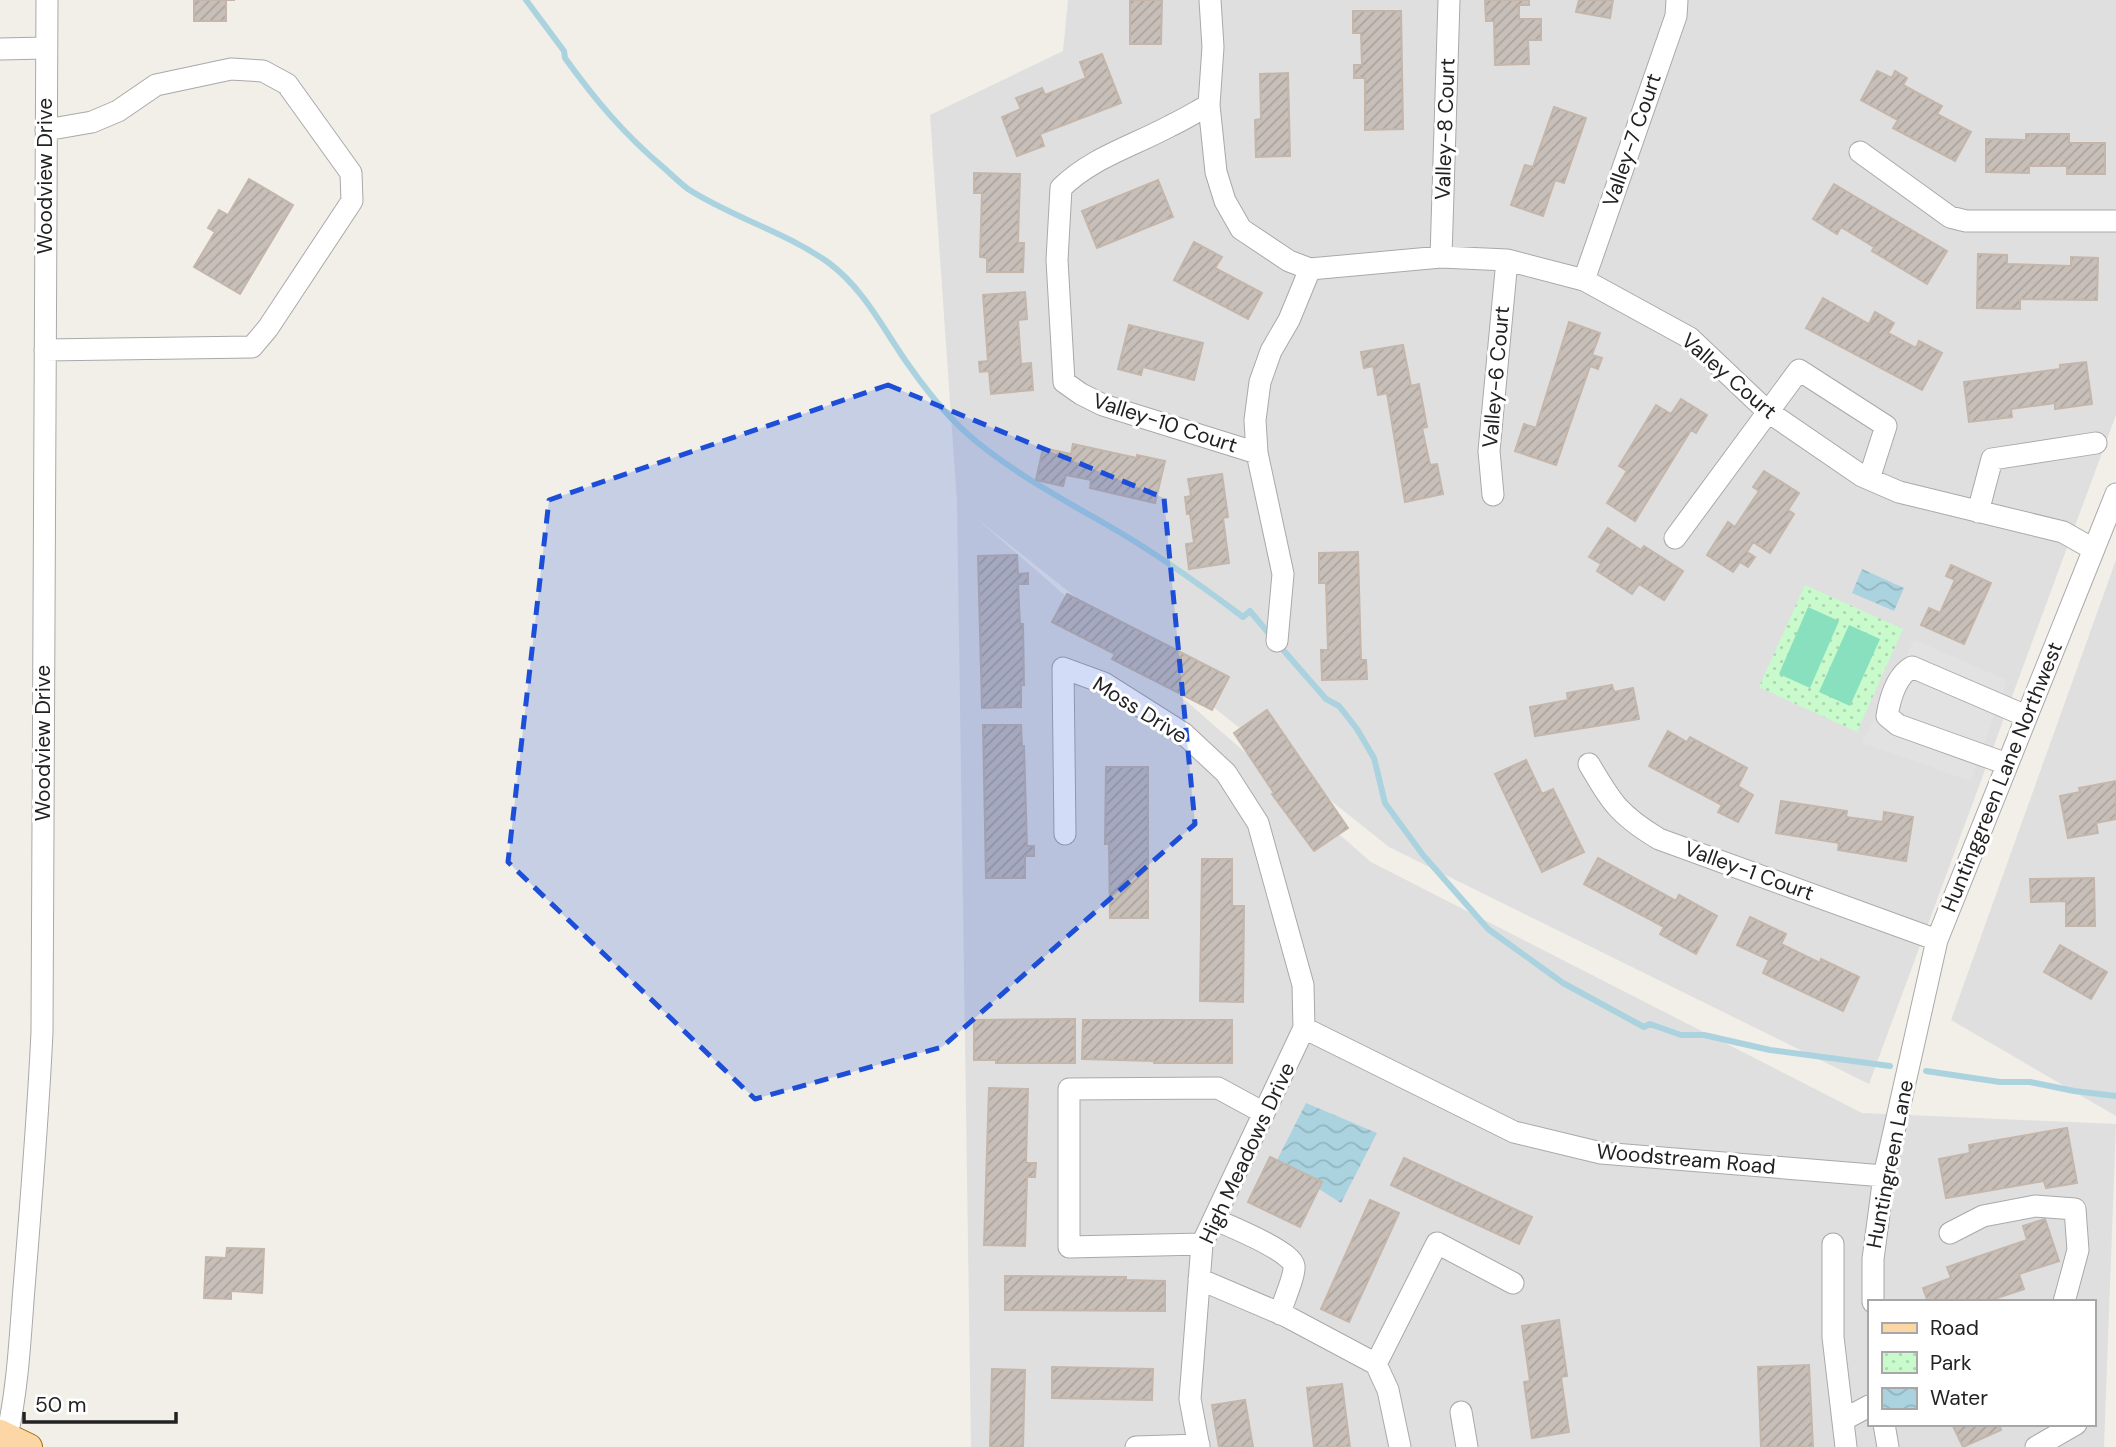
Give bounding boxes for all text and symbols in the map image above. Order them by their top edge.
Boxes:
street label: Valley-8 Court [1429,58,1461,200]
street label: Valley-7 Court [1596,70,1668,210]
street label: Woodview Drive [31,98,59,254]
street label: Valley-6 Court [1476,305,1516,449]
street label: Valley Court [1675,327,1783,425]
street label: Valley-10 Court [1089,386,1241,460]
street label: Huntinggreen Lane Northwest [1935,638,2069,916]
street label: Woodview Drive [29,665,57,821]
street label: Moss Drive [1087,670,1193,750]
street label: Valley-1 Court [1680,835,1818,907]
street label: High Meadows Drive [1193,1058,1301,1248]
street label: Huntingreen Lane [1860,1077,1920,1250]
street label: Woodstream Road [1595,1137,1777,1181]
legend [1868,1300,2095,1426]
text: Road [1930,1314,1979,1342]
text: Park [1930,1349,1972,1377]
scale bar [24,1380,177,1424]
text: Water [1930,1384,1988,1412]
text: 50 m [35,1391,86,1419]

